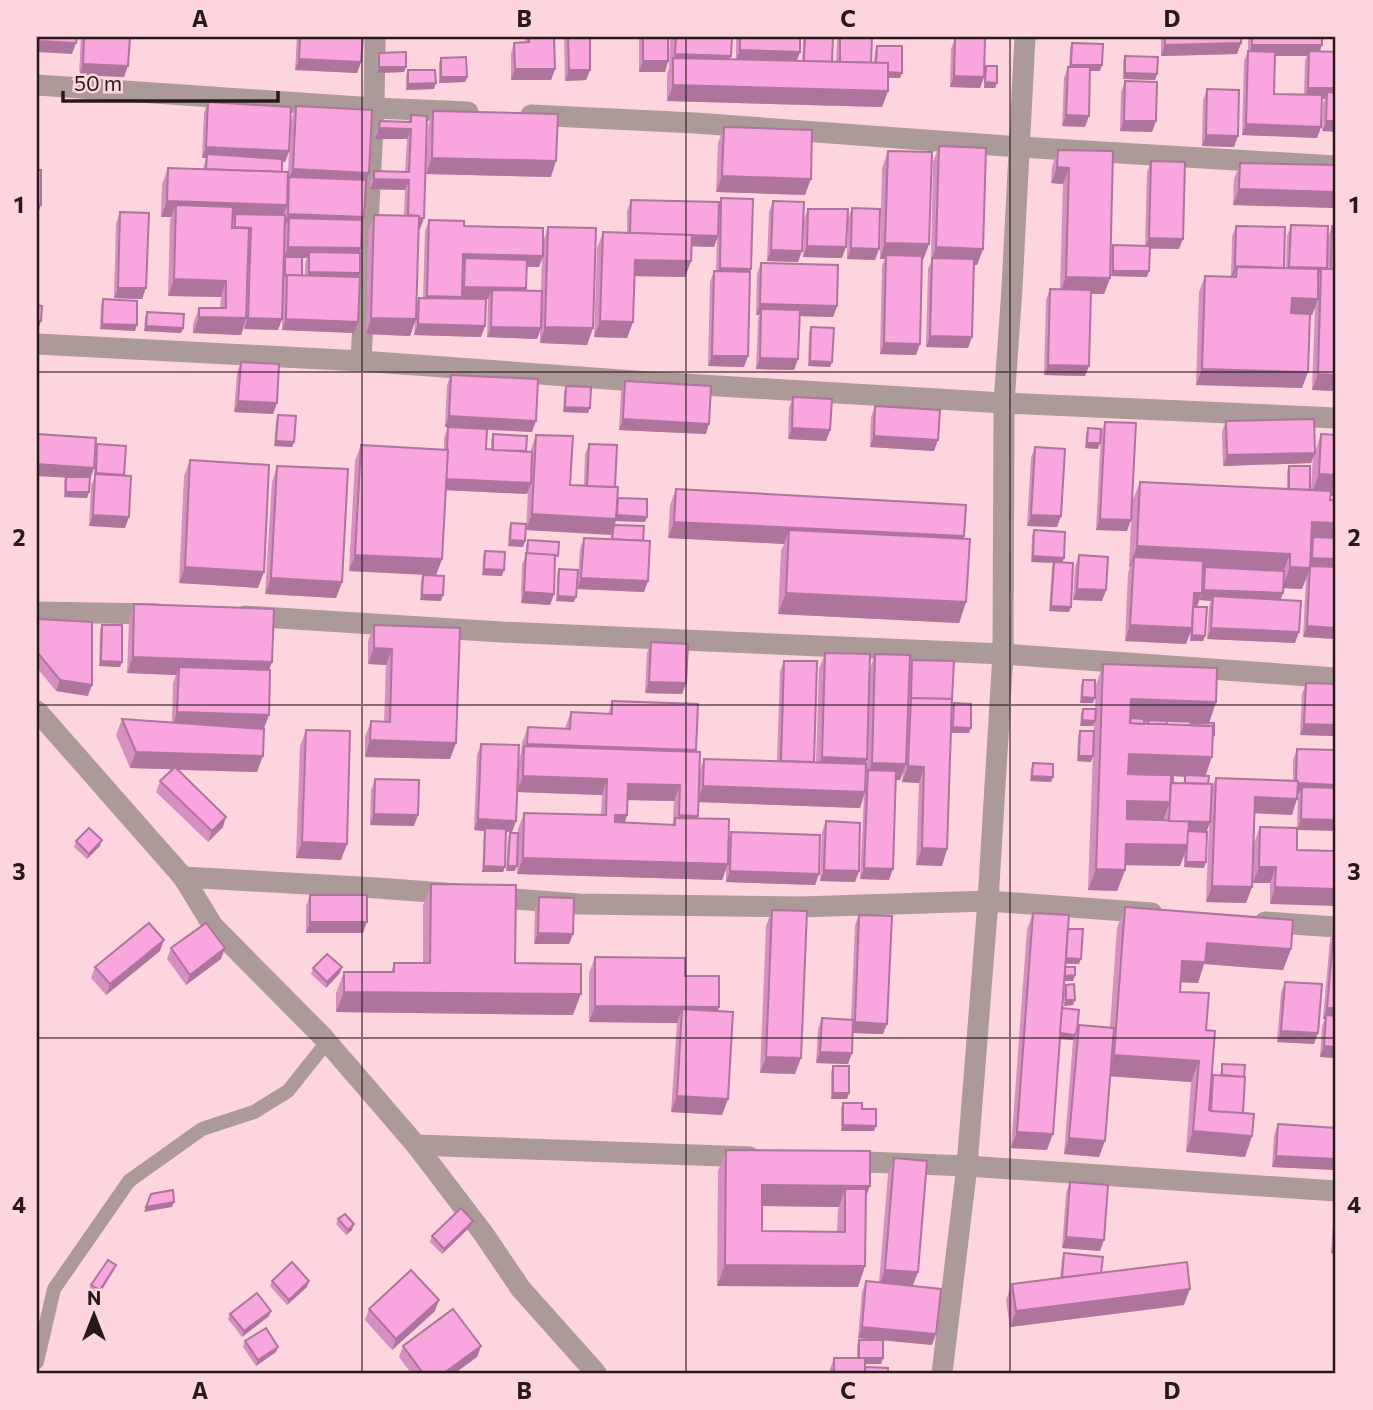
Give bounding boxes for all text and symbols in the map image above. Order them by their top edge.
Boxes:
text: A [192,4,209,32]
text: B [516,4,532,32]
text: C [840,4,856,32]
text: D [1164,4,1181,32]
scale bar [63,60,278,104]
text: 50 m [74,70,122,95]
text: 1 [14,190,24,218]
text: 1 [1349,190,1359,218]
text: 2 [12,523,26,551]
text: 2 [1347,523,1361,551]
text: 3 [12,857,26,885]
text: 3 [1347,857,1361,885]
text: 4 [12,1190,26,1218]
text: 4 [1347,1190,1361,1218]
north arrow [60,1280,130,1350]
text: N [87,1286,101,1309]
text: A [192,1376,209,1404]
text: B [516,1376,532,1404]
text: C [840,1376,856,1404]
text: D [1164,1376,1181,1404]

